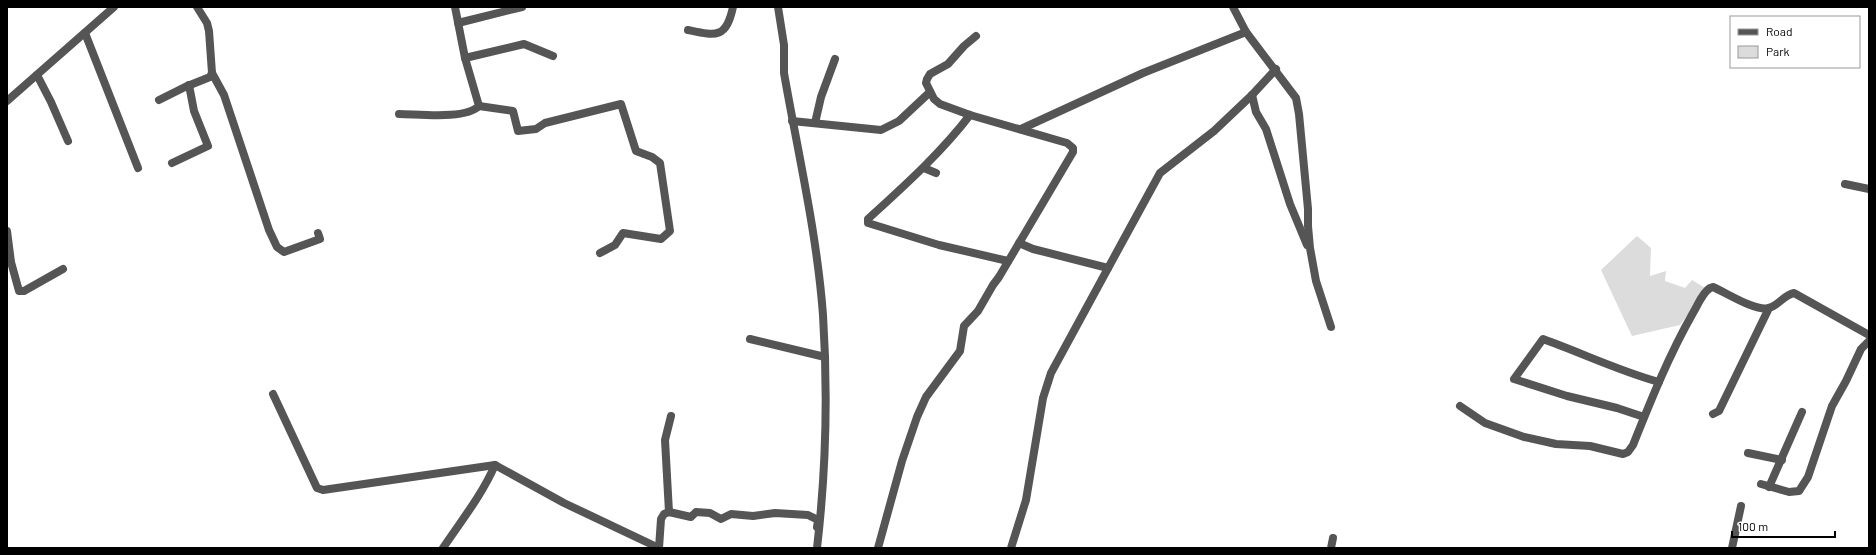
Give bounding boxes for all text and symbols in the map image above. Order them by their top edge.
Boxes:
legend [1730,16,1860,68]
text: Road [1766,24,1793,38]
text: Park [1766,44,1790,58]
scale bar [1732,513,1835,539]
text: 100 m [1738,519,1768,533]

